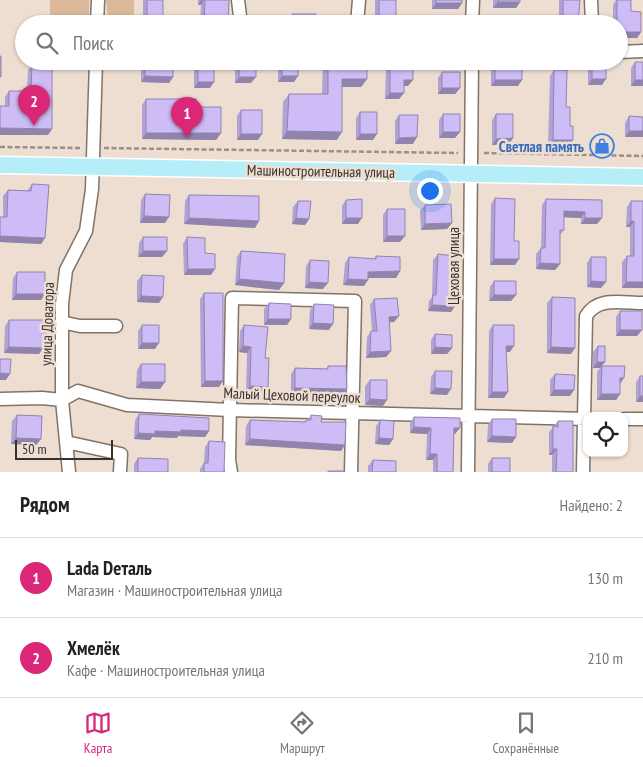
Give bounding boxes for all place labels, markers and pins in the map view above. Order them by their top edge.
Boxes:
pin: 2 [18,85,50,126]
pin: 1 [171,97,203,138]
shop icon: Светлая память [589,133,615,159]
place label: Светлая память [499,137,584,156]

